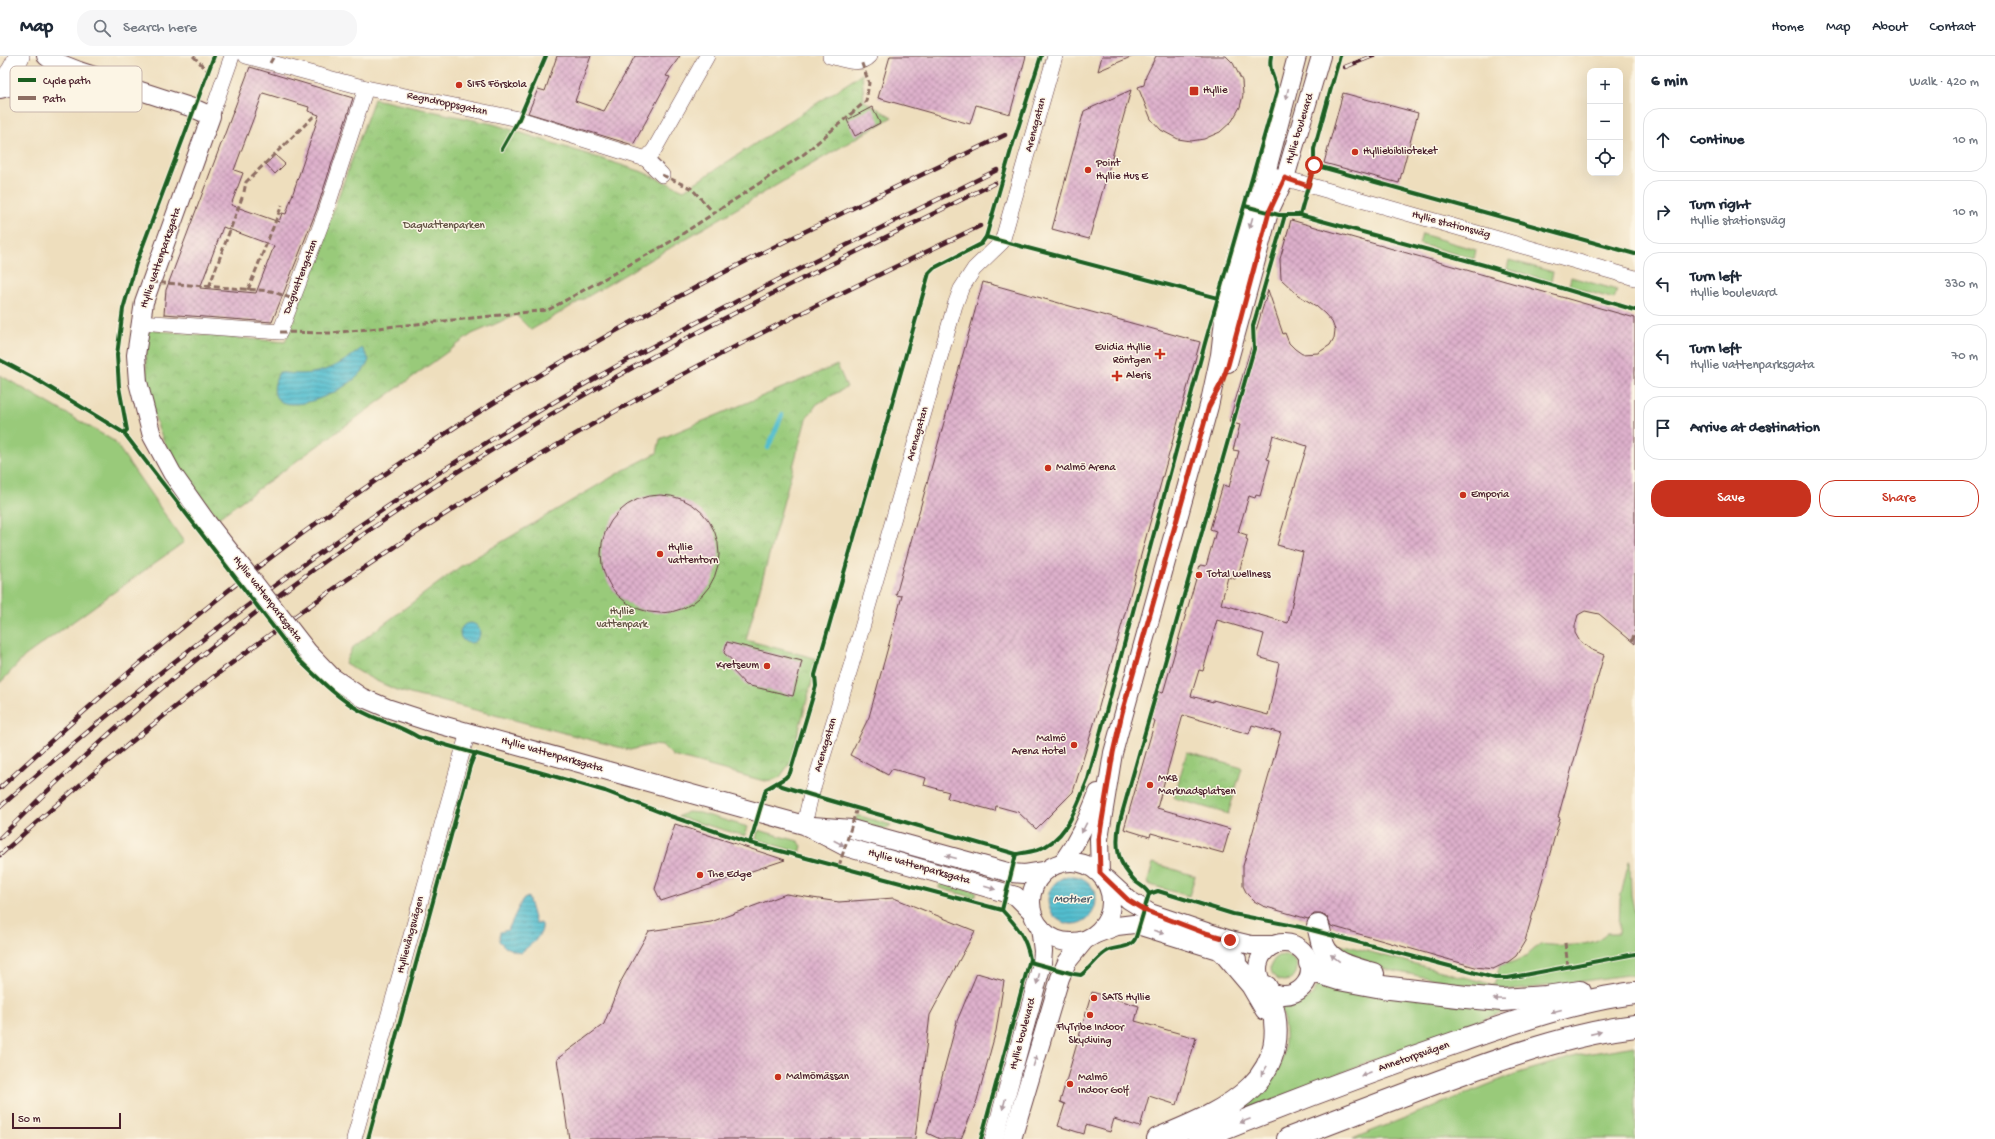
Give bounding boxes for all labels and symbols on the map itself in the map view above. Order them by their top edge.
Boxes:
legend [10,66,142,112]
text: Cycle path [43,76,91,88]
place label: SIFS Förskola [467,79,527,91]
marker: SIFS Förskola [454,80,464,90]
marker: Hyllie [1188,85,1200,97]
place label: Hyllie [1203,85,1228,97]
one-way arrow [1284,88,1290,100]
street label: Regndroppsgatan [406,90,489,119]
street label: Hyllie boulevard [1284,91,1317,166]
text: Path [42,94,66,106]
street label: Arenagatan [1023,96,1049,153]
place label: Hylliebiblioteket [1363,146,1439,158]
marker: Hylliebiblioteket [1350,147,1360,157]
route start [1305,156,1323,174]
place label: Point Hyllie Hus E [1095,158,1149,183]
marker: Point Hyllie Hus E [1083,165,1093,175]
street label: Hyllie vattenparksgata [138,205,184,310]
street label: Hyllie stationsväg [1410,209,1492,241]
one-way arrow [1248,218,1254,230]
park label: Dagvattenparken [402,220,486,232]
street label: Dagvattengatan [281,237,321,317]
place label: Evidia Hyllie Röntgen [1095,342,1152,367]
marker: Evidia Hyllie Röntgen [1154,348,1166,360]
marker: Aleris [1111,370,1123,382]
place label: Aleris [1126,370,1152,382]
street label: Arenagatan [905,405,932,462]
place label: Malmö Arena [1056,462,1117,474]
marker: Malmö Arena [1043,463,1053,473]
place label: Emporia [1471,489,1510,501]
marker: Emporia [1458,490,1468,500]
place label: Hyllie vattentorn [668,542,719,567]
marker: Hyllie vattentorn [655,549,665,559]
street label: Hyllie vattenparksgata [230,554,305,645]
place label: Total wellness [1206,569,1272,581]
marker: Total wellness [1194,570,1204,580]
park label: Hyllie vattenpark [596,606,649,631]
place label: Kretseum [716,660,759,672]
marker: Kretseum [762,661,772,671]
street label: Arenagatan [812,716,840,773]
place label: Malmö Arena Hotel [1011,733,1067,758]
street label: Hyllie vattenparksgata [500,735,605,776]
marker: Malmö Arena Hotel [1069,740,1079,750]
place label: MKB Marknadsplatsen [1158,773,1237,798]
marker: MKB Marknadsplatsen [1145,780,1155,790]
one-way arrow [1081,823,1087,834]
one-way arrow [833,840,844,846]
street label: Hyllie vattenparksgata [867,847,972,888]
one-way arrow [945,854,957,860]
place label: The Edge [707,869,752,881]
marker: The Edge [695,870,705,880]
one-way arrow [984,885,996,891]
water label: Mother [1054,893,1093,907]
street label: Hyllievångsvägen [394,894,427,975]
one-way arrow [1153,929,1165,935]
route end [1221,931,1239,949]
one-way arrow [1330,954,1341,962]
one-way arrow [1035,973,1041,985]
place label: SATS Hyllie [1102,992,1150,1004]
marker: SATS Hyllie [1089,993,1099,1003]
street label: Hyllie boulevard [1008,996,1039,1071]
one-way arrow [1493,996,1505,1003]
one-way arrow [1550,1008,1562,1014]
marker: FlyTribe Indoor Skydiving [1085,1010,1095,1020]
place label: FlyTribe Indoor Skydiving [1055,1022,1125,1047]
one-way arrow [1590,1029,1602,1035]
street label: Annetorpsvägen [1377,1039,1452,1075]
one-way arrow [1032,1055,1038,1067]
one-way arrow [1260,1065,1267,1077]
place label: Malmömässan [786,1071,850,1083]
one-way arrow [1360,1071,1372,1077]
marker: Malmömässan [773,1072,783,1082]
place label: Malmö Indoor Golf [1078,1072,1130,1097]
marker: Malmö Indoor Golf [1065,1079,1075,1089]
one-way arrow [1000,1098,1006,1111]
scale bar [12,1111,121,1130]
one-way arrow [1239,1118,1251,1124]

